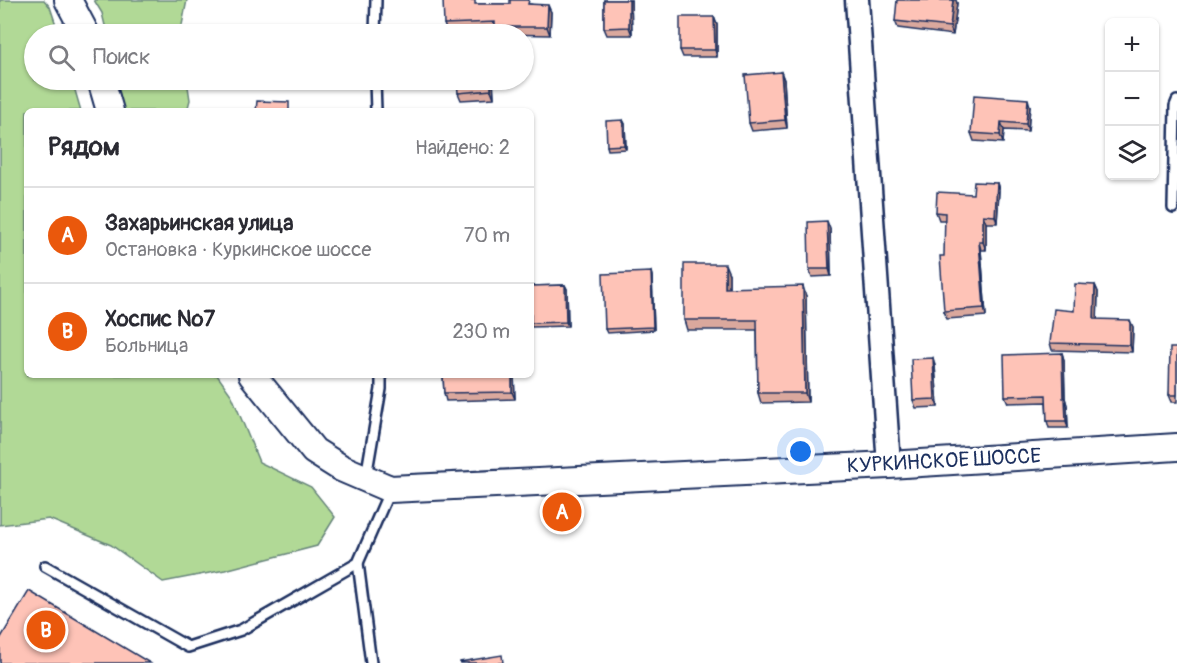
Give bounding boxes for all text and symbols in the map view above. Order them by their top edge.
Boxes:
map controls [1105,18,1159,180]
button: + [1105,18,1159,72]
search box [24,24,534,90]
icon: search [45,41,78,74]
text: Поиск [93,43,150,71]
button: − [1105,72,1159,126]
button: layers [1105,126,1159,180]
text: Рядом [48,131,120,163]
text: Найдено: 2 [415,135,510,160]
text: Захарьинская улица [105,209,294,237]
text: A [61,223,74,248]
text: 70 m [464,223,510,248]
text: Остановка · Куркинское шоссе [105,237,371,262]
text: Хоспис №7 [105,305,215,333]
text: B [62,319,73,344]
text: 230 m [453,319,510,344]
text: Больница [105,333,188,358]
your location [786,437,815,466]
street label: КУРКИНСКОЕ ШОССЕ [846,442,1042,480]
pin: A [542,490,582,534]
pin: B [26,608,66,652]

